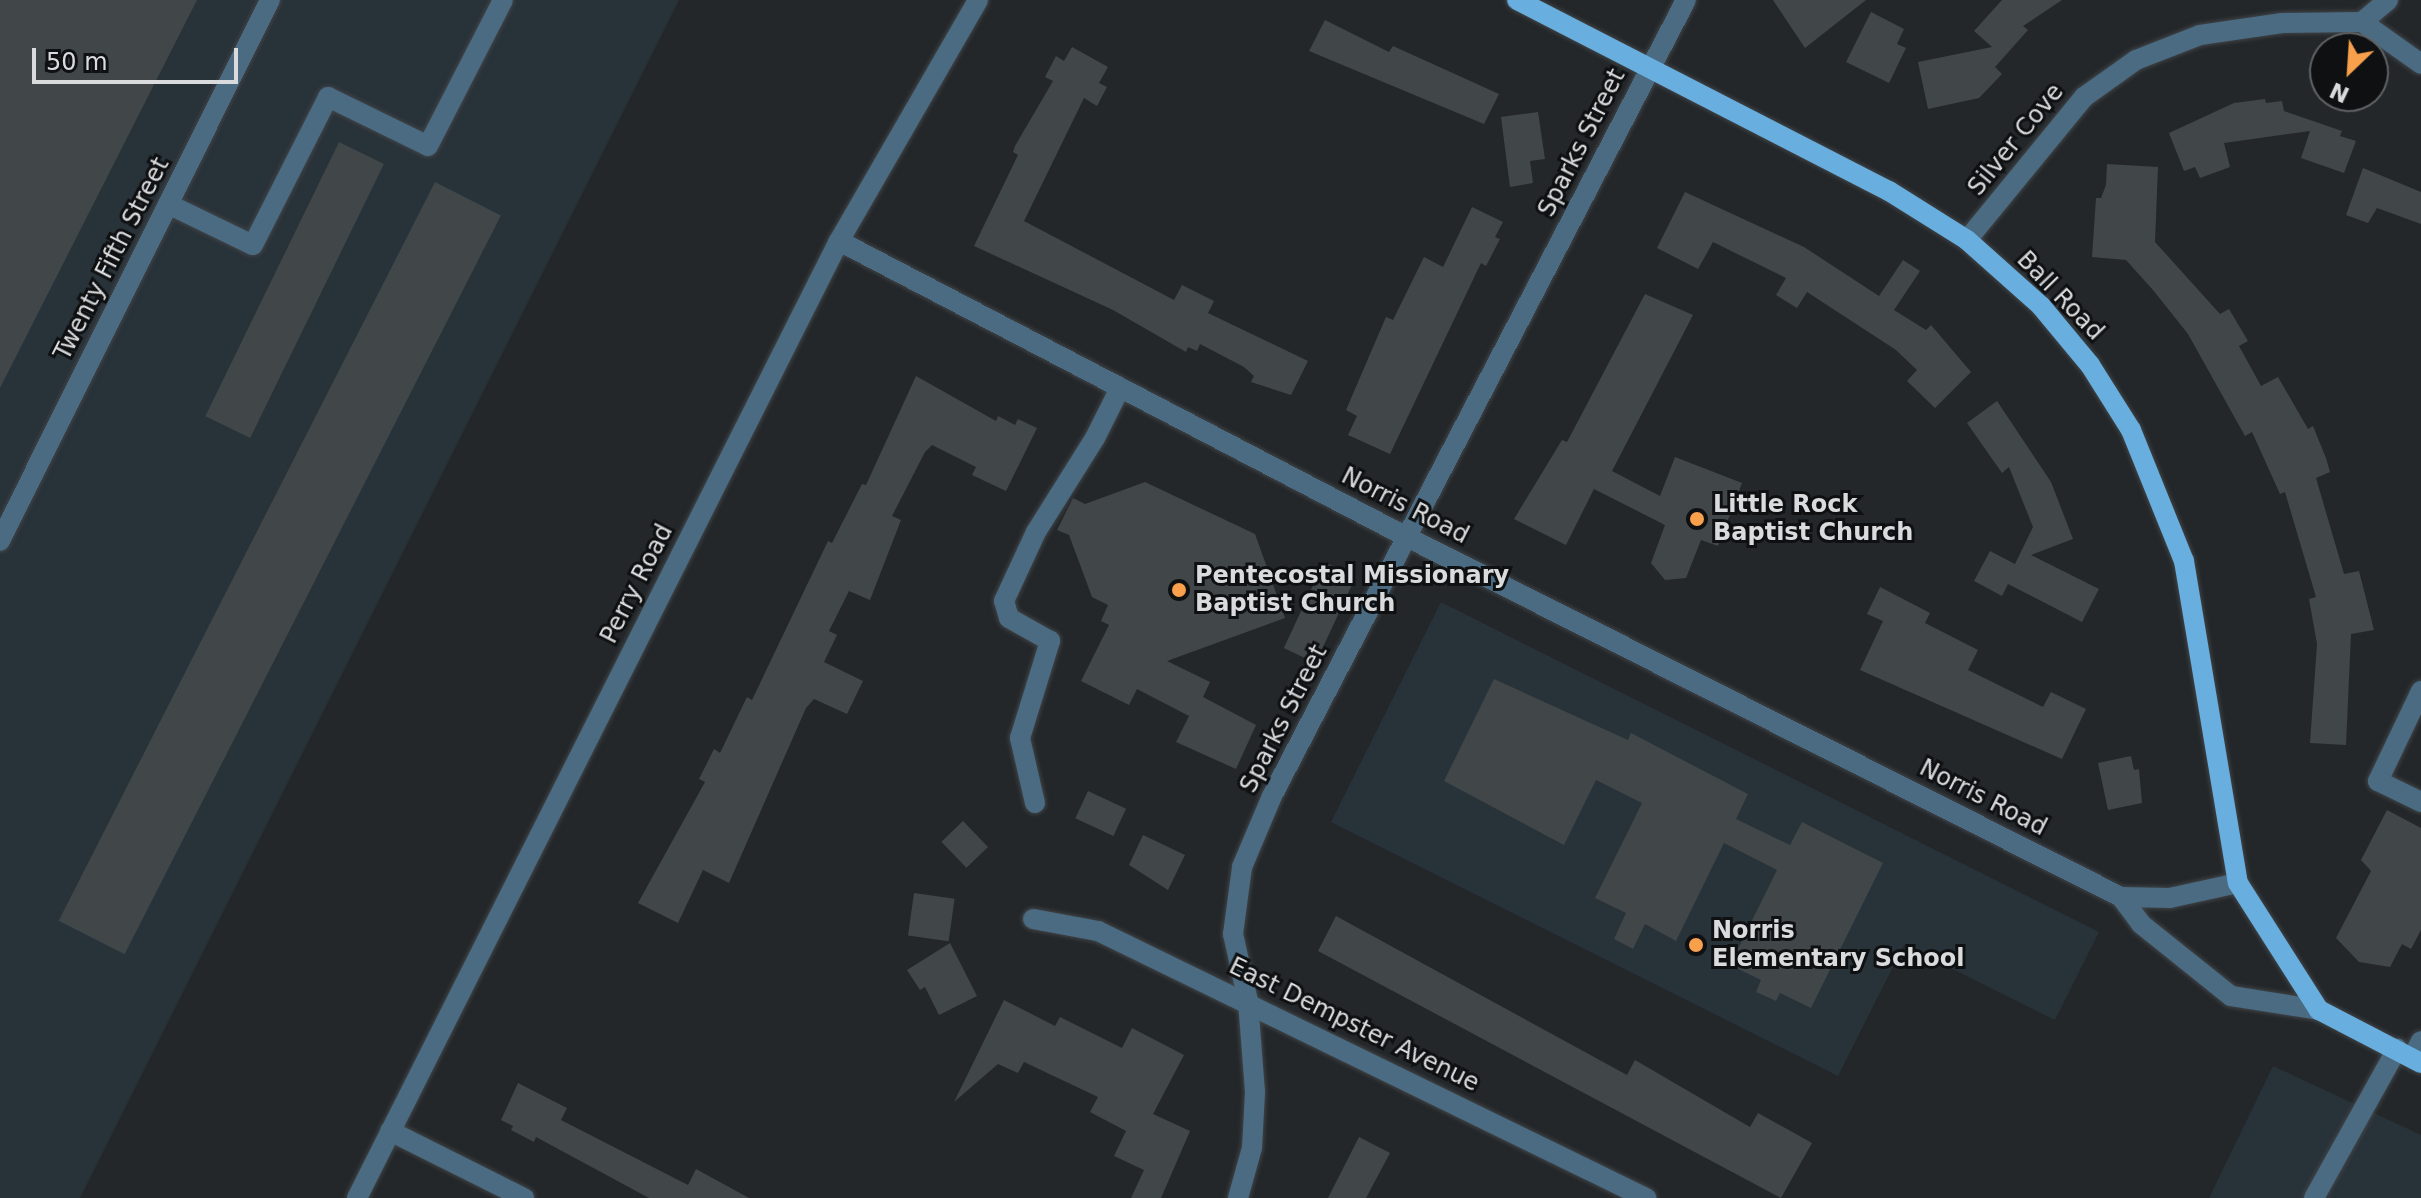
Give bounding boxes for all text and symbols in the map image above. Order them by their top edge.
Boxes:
scale bar [36,32,242,82]
north arrow [2309,32,2389,112]
text: 50 m [46,48,108,76]
street label: Sparks Street [1532,64,1632,222]
text: N [2326,77,2353,108]
street label: Silver Cove [1962,78,2070,202]
street label: Twenty Fifth Street [48,153,176,365]
street label: Ball Road [2011,246,2109,346]
street label: Norris Road [1337,462,1473,550]
place label: Little Rock Baptist Church [1713,491,1913,547]
marker: Little Rock Baptist Church [1688,510,1706,528]
street label: Perry Road [595,520,679,648]
place label: Pentecostal Missionary Baptist Church [1195,562,1509,618]
marker: Pentecostal Missionary Baptist Church [1170,581,1188,599]
street label: Sparks Street [1234,640,1334,798]
street label: Norris Road [1915,754,2051,842]
place label: Norris Elementary School [1712,917,1965,973]
marker: Norris Elementary School [1687,936,1705,954]
street label: East Dempster Avenue [1224,952,1484,1098]

